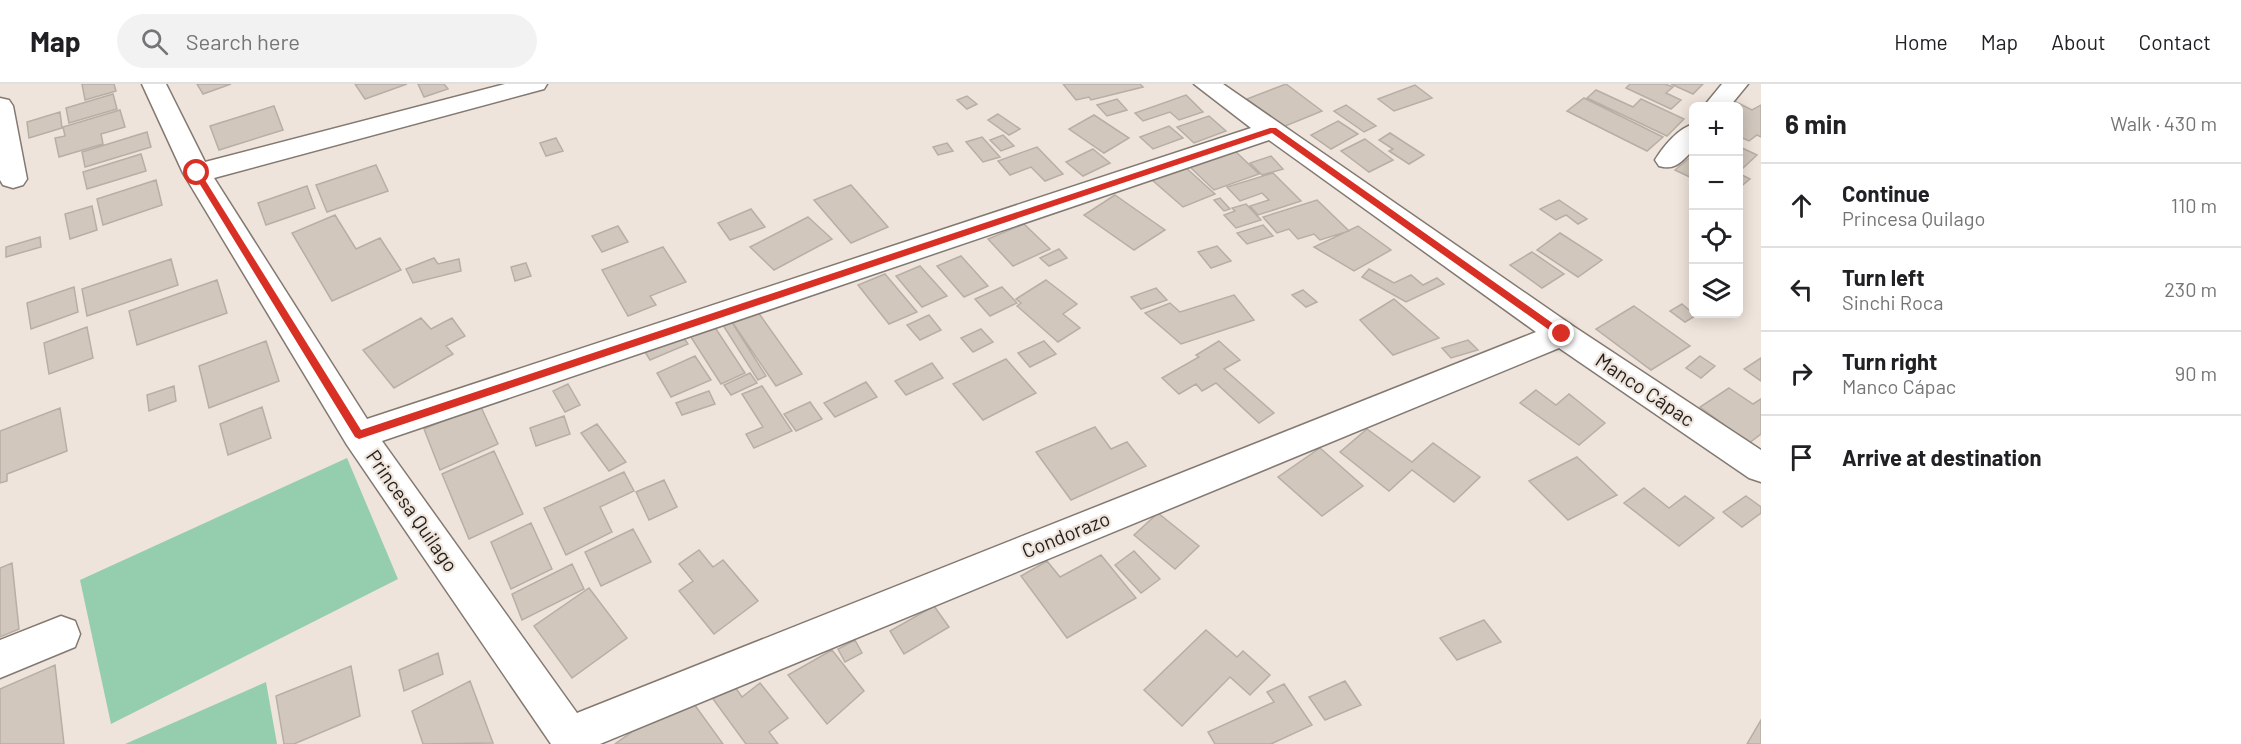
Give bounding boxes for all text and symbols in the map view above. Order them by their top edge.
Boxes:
search box [117,14,537,68]
text: Map [30,24,81,58]
icon: search [138,25,171,58]
text: Search here [186,28,300,54]
text: Home [1894,29,1948,54]
text: Map [1981,29,2018,54]
text: About [2051,29,2106,54]
text: Contact [2139,29,2211,54]
map controls [1689,102,1743,318]
button: + [1689,102,1743,156]
text: 6 min [1785,108,1847,139]
text: Walk · 430 m [2110,111,2217,135]
button: − [1689,156,1743,210]
route start [183,159,209,185]
text: Continue [1842,180,1930,206]
icon: ahead [1785,189,1818,222]
text: 110 m [2171,193,2217,217]
text: Princesa Quilago [1842,206,1985,230]
button: locate [1689,210,1743,264]
button: layers [1689,264,1743,318]
text: Turn left [1842,264,1925,290]
icon: left [1785,273,1818,306]
text: 230 m [2164,277,2217,301]
text: Sinchi Roca [1842,290,1943,314]
route end [1548,320,1574,346]
street label: Manco Cápac [1591,347,1700,431]
text: Turn right [1842,348,1937,374]
icon: right [1785,357,1818,390]
text: 90 m [2175,361,2217,385]
text: Manco Cápac [1842,374,1956,398]
icon: arrive [1785,441,1818,474]
text: Arrive at destination [1842,444,2041,470]
street label: Princesa Quilago [362,445,464,576]
street label: Condorazo [1018,506,1113,563]

